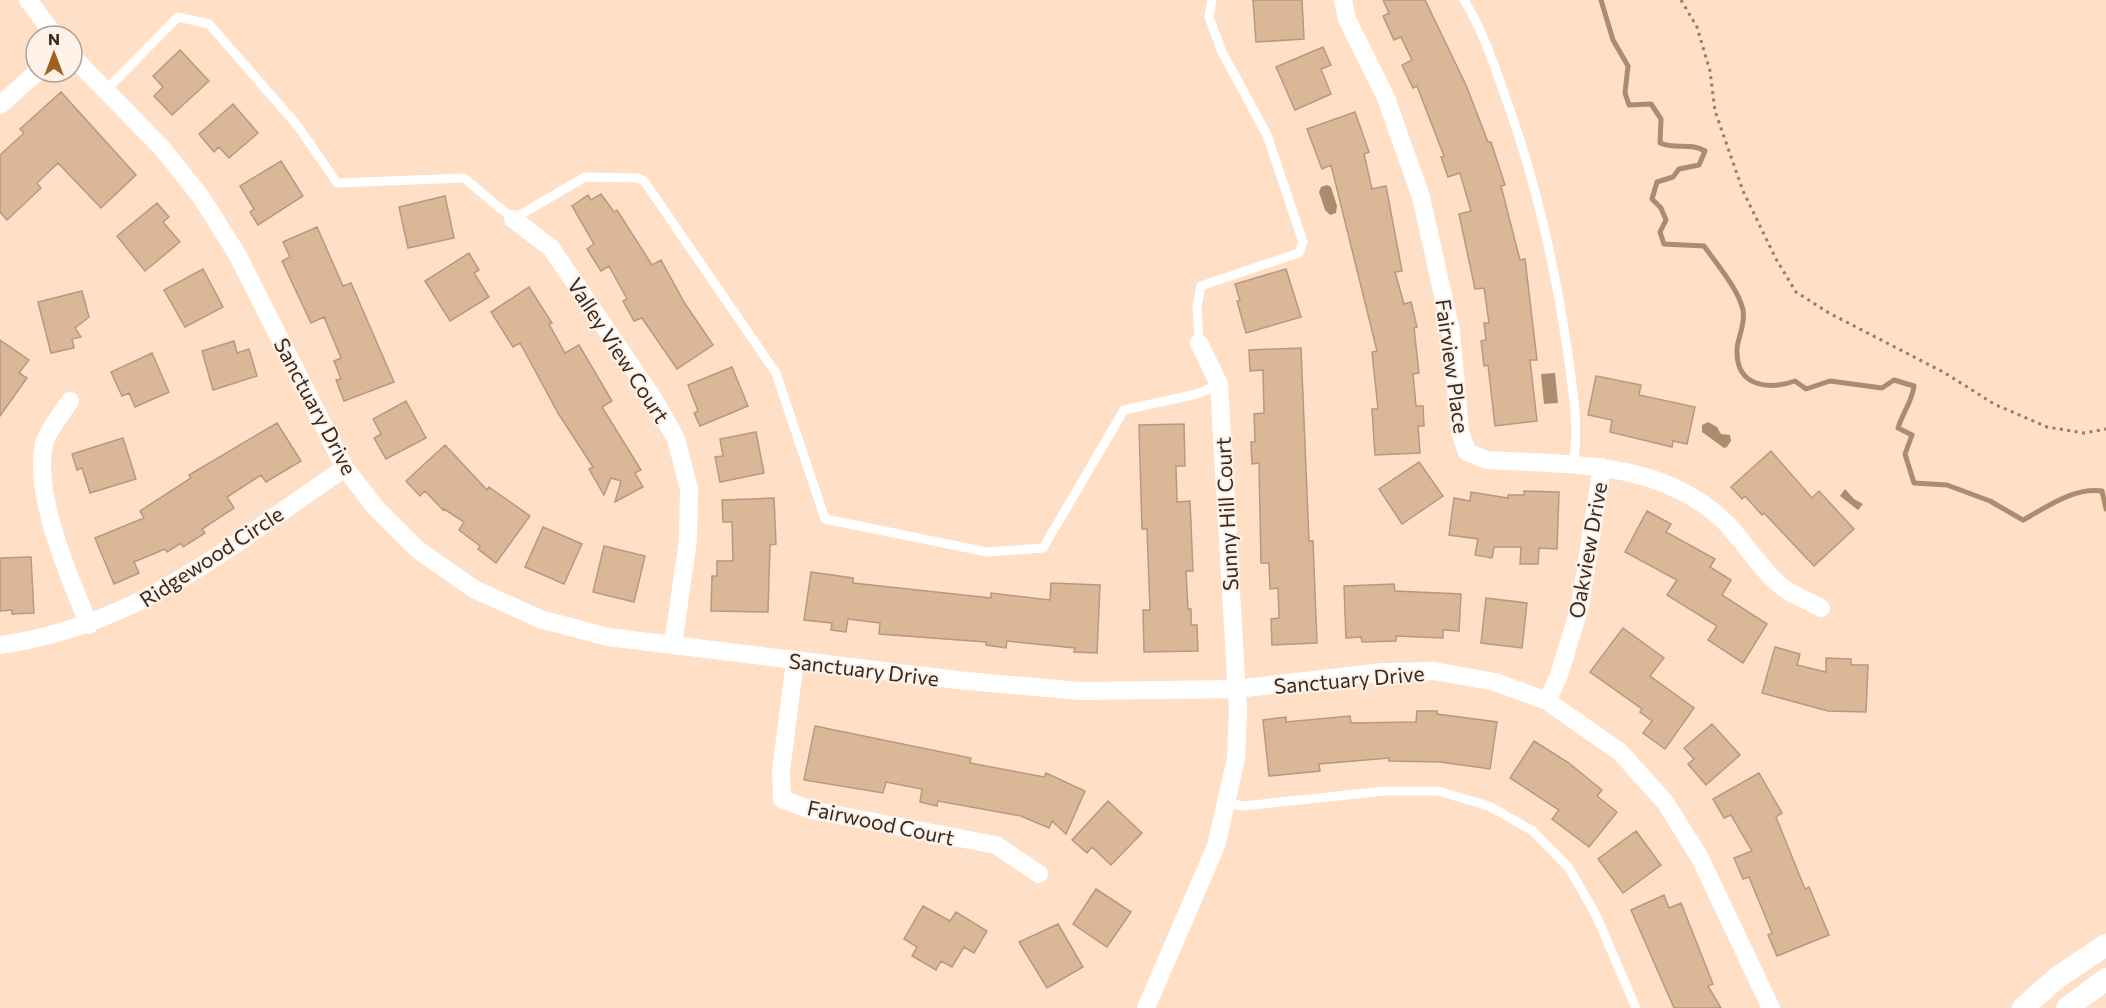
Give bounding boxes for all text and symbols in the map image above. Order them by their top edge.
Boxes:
north arrow [24,24,84,84]
text: N [48,29,60,48]
street label: Valley View Court [563,273,675,427]
street label: Fairview Place [1431,297,1475,435]
street label: Sanctuary Drive [270,333,362,479]
street label: Sunny Hill Court [1209,436,1243,592]
street label: Oakview Drive [1563,480,1611,620]
street label: Ridgewood Circle [135,500,287,612]
street label: Sanctuary Drive [788,647,940,691]
street label: Sanctuary Drive [1273,660,1425,698]
street label: Fairwood Court [805,794,957,850]

